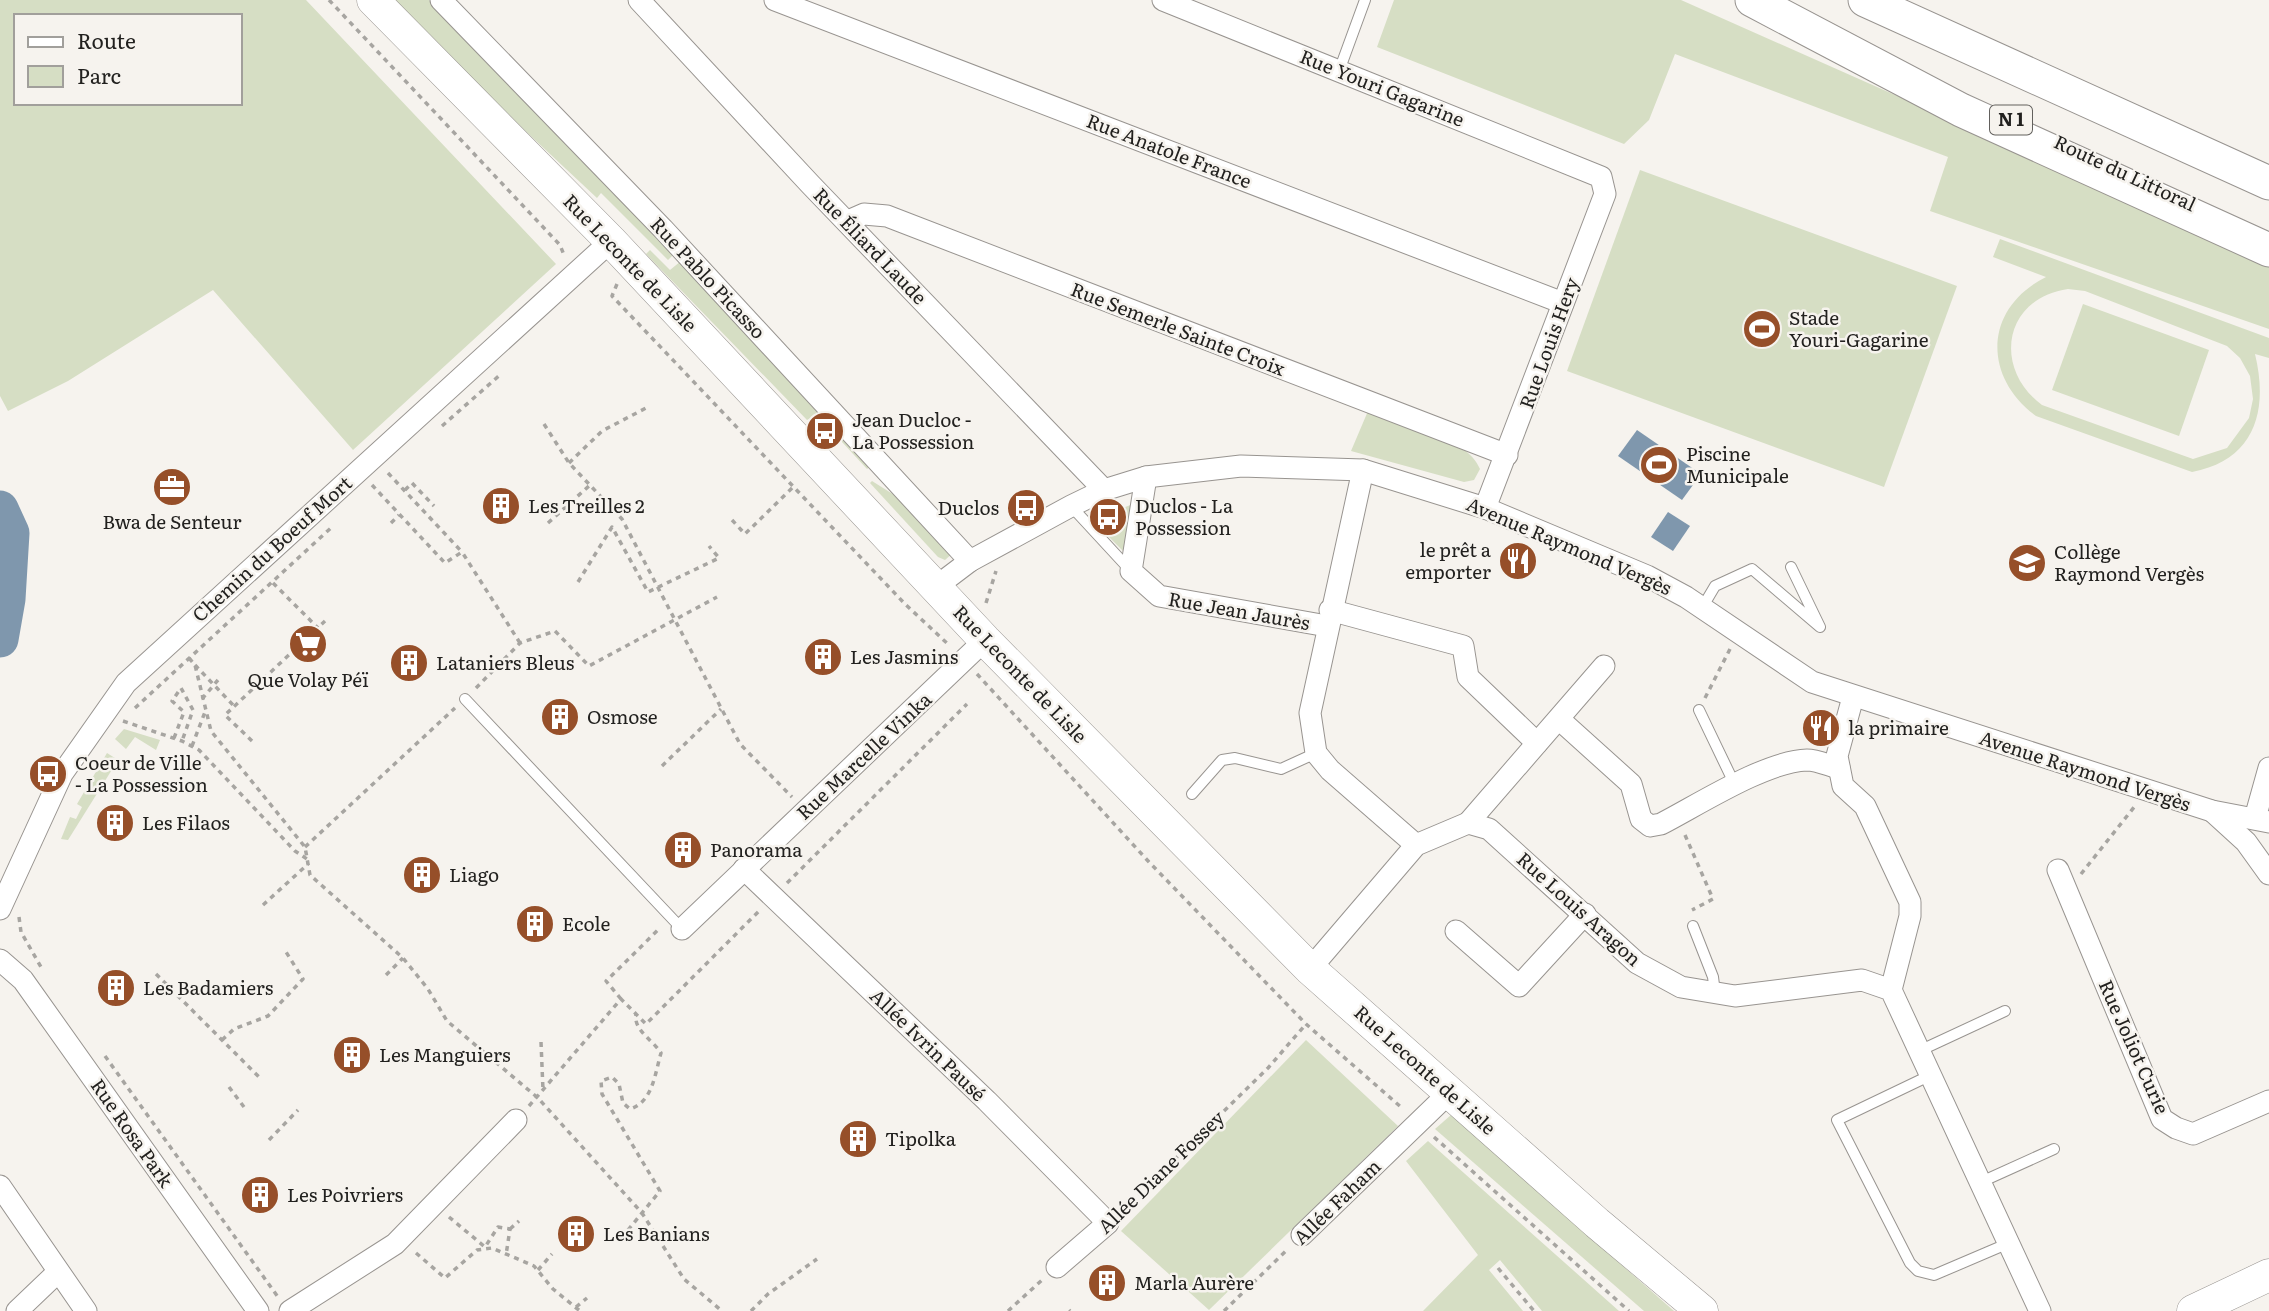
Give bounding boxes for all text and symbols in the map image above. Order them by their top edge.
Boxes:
legend [14,14,242,105]
text: Route [77,24,136,55]
street label: Rue Youri Gagarine [1296,41,1469,133]
text: Parc [77,59,121,90]
street label: Rue Anatole France [1083,106,1256,195]
road number: N 1 [1990,106,2032,134]
street label: Route du Littoral [2050,127,2201,217]
street label: Rue Éliard Laude [808,181,934,310]
street label: Rue Leconte de Lisle [557,187,704,338]
street label: Rue Pablo Picasso [645,210,773,345]
street label: Rue Louis Hery [1511,273,1585,412]
street label: Rue Semerle Sainte Croix [1067,274,1290,382]
place label: Stade Youri-Gagarine [1789,303,1929,353]
sports icon: Stade Youri-Gagarine [1741,308,1783,350]
place label: Jean Ducloc - La Possession [852,405,974,455]
bus stop icon: Jean Ducloc - La Possession [804,410,846,452]
place label: Piscine Municipale [1686,439,1789,489]
sports icon: Piscine Municipale [1638,444,1680,486]
office icon: Bwa de Senteur [151,466,193,508]
street label: Chemin du Boeuf Mort [185,469,358,628]
building icon: Les Treilles 2 [480,485,522,527]
bus stop icon: Duclos [1005,487,1047,529]
street label: Avenue Raymond Vergès [1462,489,1677,601]
place label: Les Treilles 2 [528,491,645,519]
place label: Duclos - La Possession [1135,491,1234,541]
place label: Duclos [937,493,999,521]
bus stop icon: Duclos - La Possession [1087,496,1129,538]
place label: Bwa de Senteur [103,507,241,535]
place label: le prêt a emporter [1405,535,1492,585]
place label: Collège Raymond Vergès [2054,537,2204,587]
restaurant icon: le prêt a emporter [1497,540,1539,582]
school or university icon: Collège Raymond Vergès [2006,542,2048,584]
street label: Rue Jean Jaurès [1166,584,1313,636]
street label: Rue Leconte de Lisle [947,598,1094,749]
supermarket icon: Que Volay Péï [287,623,329,665]
building icon: Les Jasmins [802,636,844,678]
building icon: Lataniers Bleus [388,642,430,684]
place label: Les Jasmins [850,642,959,670]
place label: Lataniers Bleus [436,648,575,676]
place label: Que Volay Péï [247,665,369,693]
street label: Rue Marcelle Vinka [789,685,938,825]
building icon: Osmose [539,696,581,738]
place label: Osmose [587,702,658,730]
restaurant icon: la primaire [1800,707,1842,749]
place label: la primaire [1848,713,1949,741]
street label: Avenue Raymond Vergès [1976,723,2195,818]
place label: Coeur de Ville - La Possession [75,748,208,798]
bus stop icon: Coeur de Ville - La Possession [27,753,69,795]
building icon: Les Filaos [94,802,136,844]
place label: Les Filaos [142,808,230,836]
building icon: Panorama [662,829,704,871]
place label: Panorama [710,835,803,863]
street label: Rue Louis Aragon [1511,845,1648,972]
building icon: Liago [401,854,443,896]
place label: Liago [449,860,499,888]
building icon: Ecole [514,903,556,945]
place label: Ecole [562,909,611,937]
building icon: Les Badamiers [95,967,137,1009]
place label: Les Badamiers [143,973,274,1001]
street label: Rue Joliot Curie [2093,975,2177,1118]
street label: Allée Ivrin Pausé [864,982,993,1107]
street label: Rue Leconte de Lisle [1349,998,1503,1141]
building icon: Les Manguiers [331,1034,373,1076]
place label: Les Manguiers [379,1040,511,1068]
street label: Rue Rosa Park [85,1072,181,1193]
street label: Allée Diane Fossey [1091,1103,1230,1239]
building icon: Tipolka [837,1118,879,1160]
place label: Tipolka [885,1124,957,1152]
street label: Allée Faham [1286,1152,1386,1250]
building icon: Les Poivriers [239,1174,281,1216]
place label: Les Poivriers [287,1180,404,1208]
building icon: Les Banians [555,1213,597,1255]
place label: Les Banians [603,1219,710,1247]
building icon: Marla Aurère [1086,1262,1128,1304]
place label: Marla Aurère [1134,1268,1254,1296]

